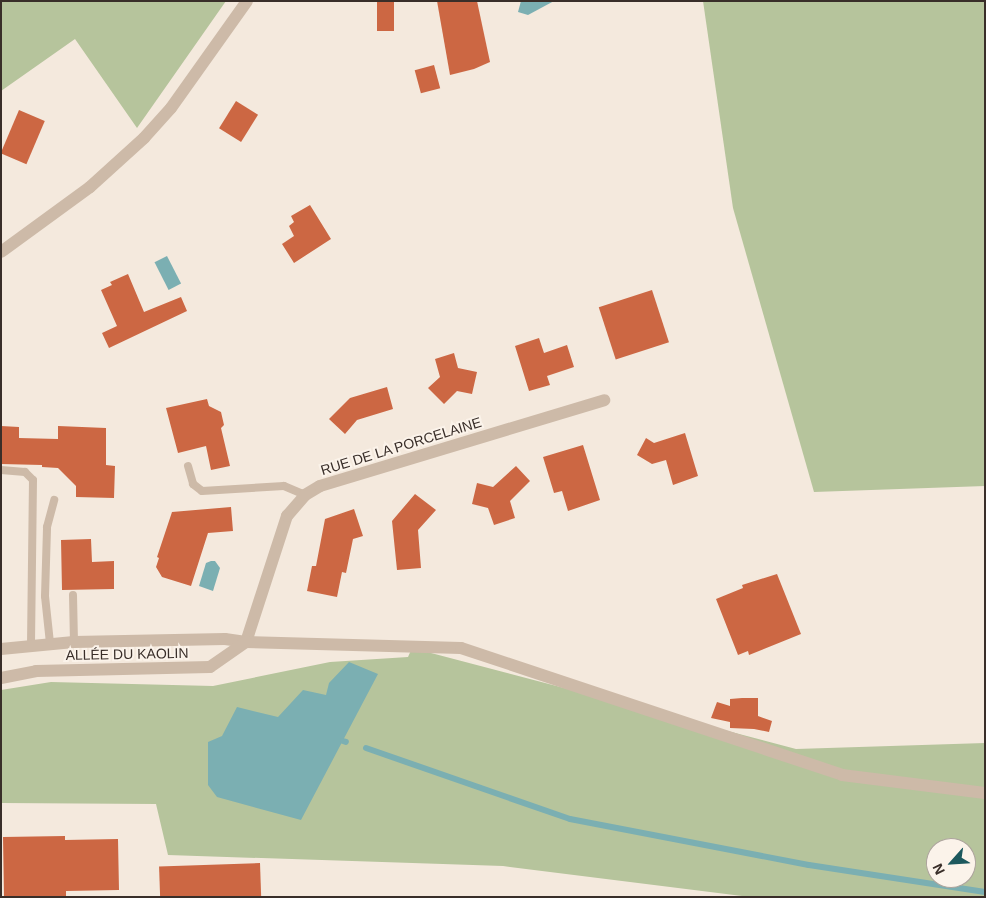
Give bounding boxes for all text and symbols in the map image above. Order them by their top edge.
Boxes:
street label: RUE DE LA PORCELAINE [318,413,484,479]
street label: ALLÉE DU KAOLIN [65,645,189,663]
north arrow [926,838,976,888]
text: N [929,861,948,877]

